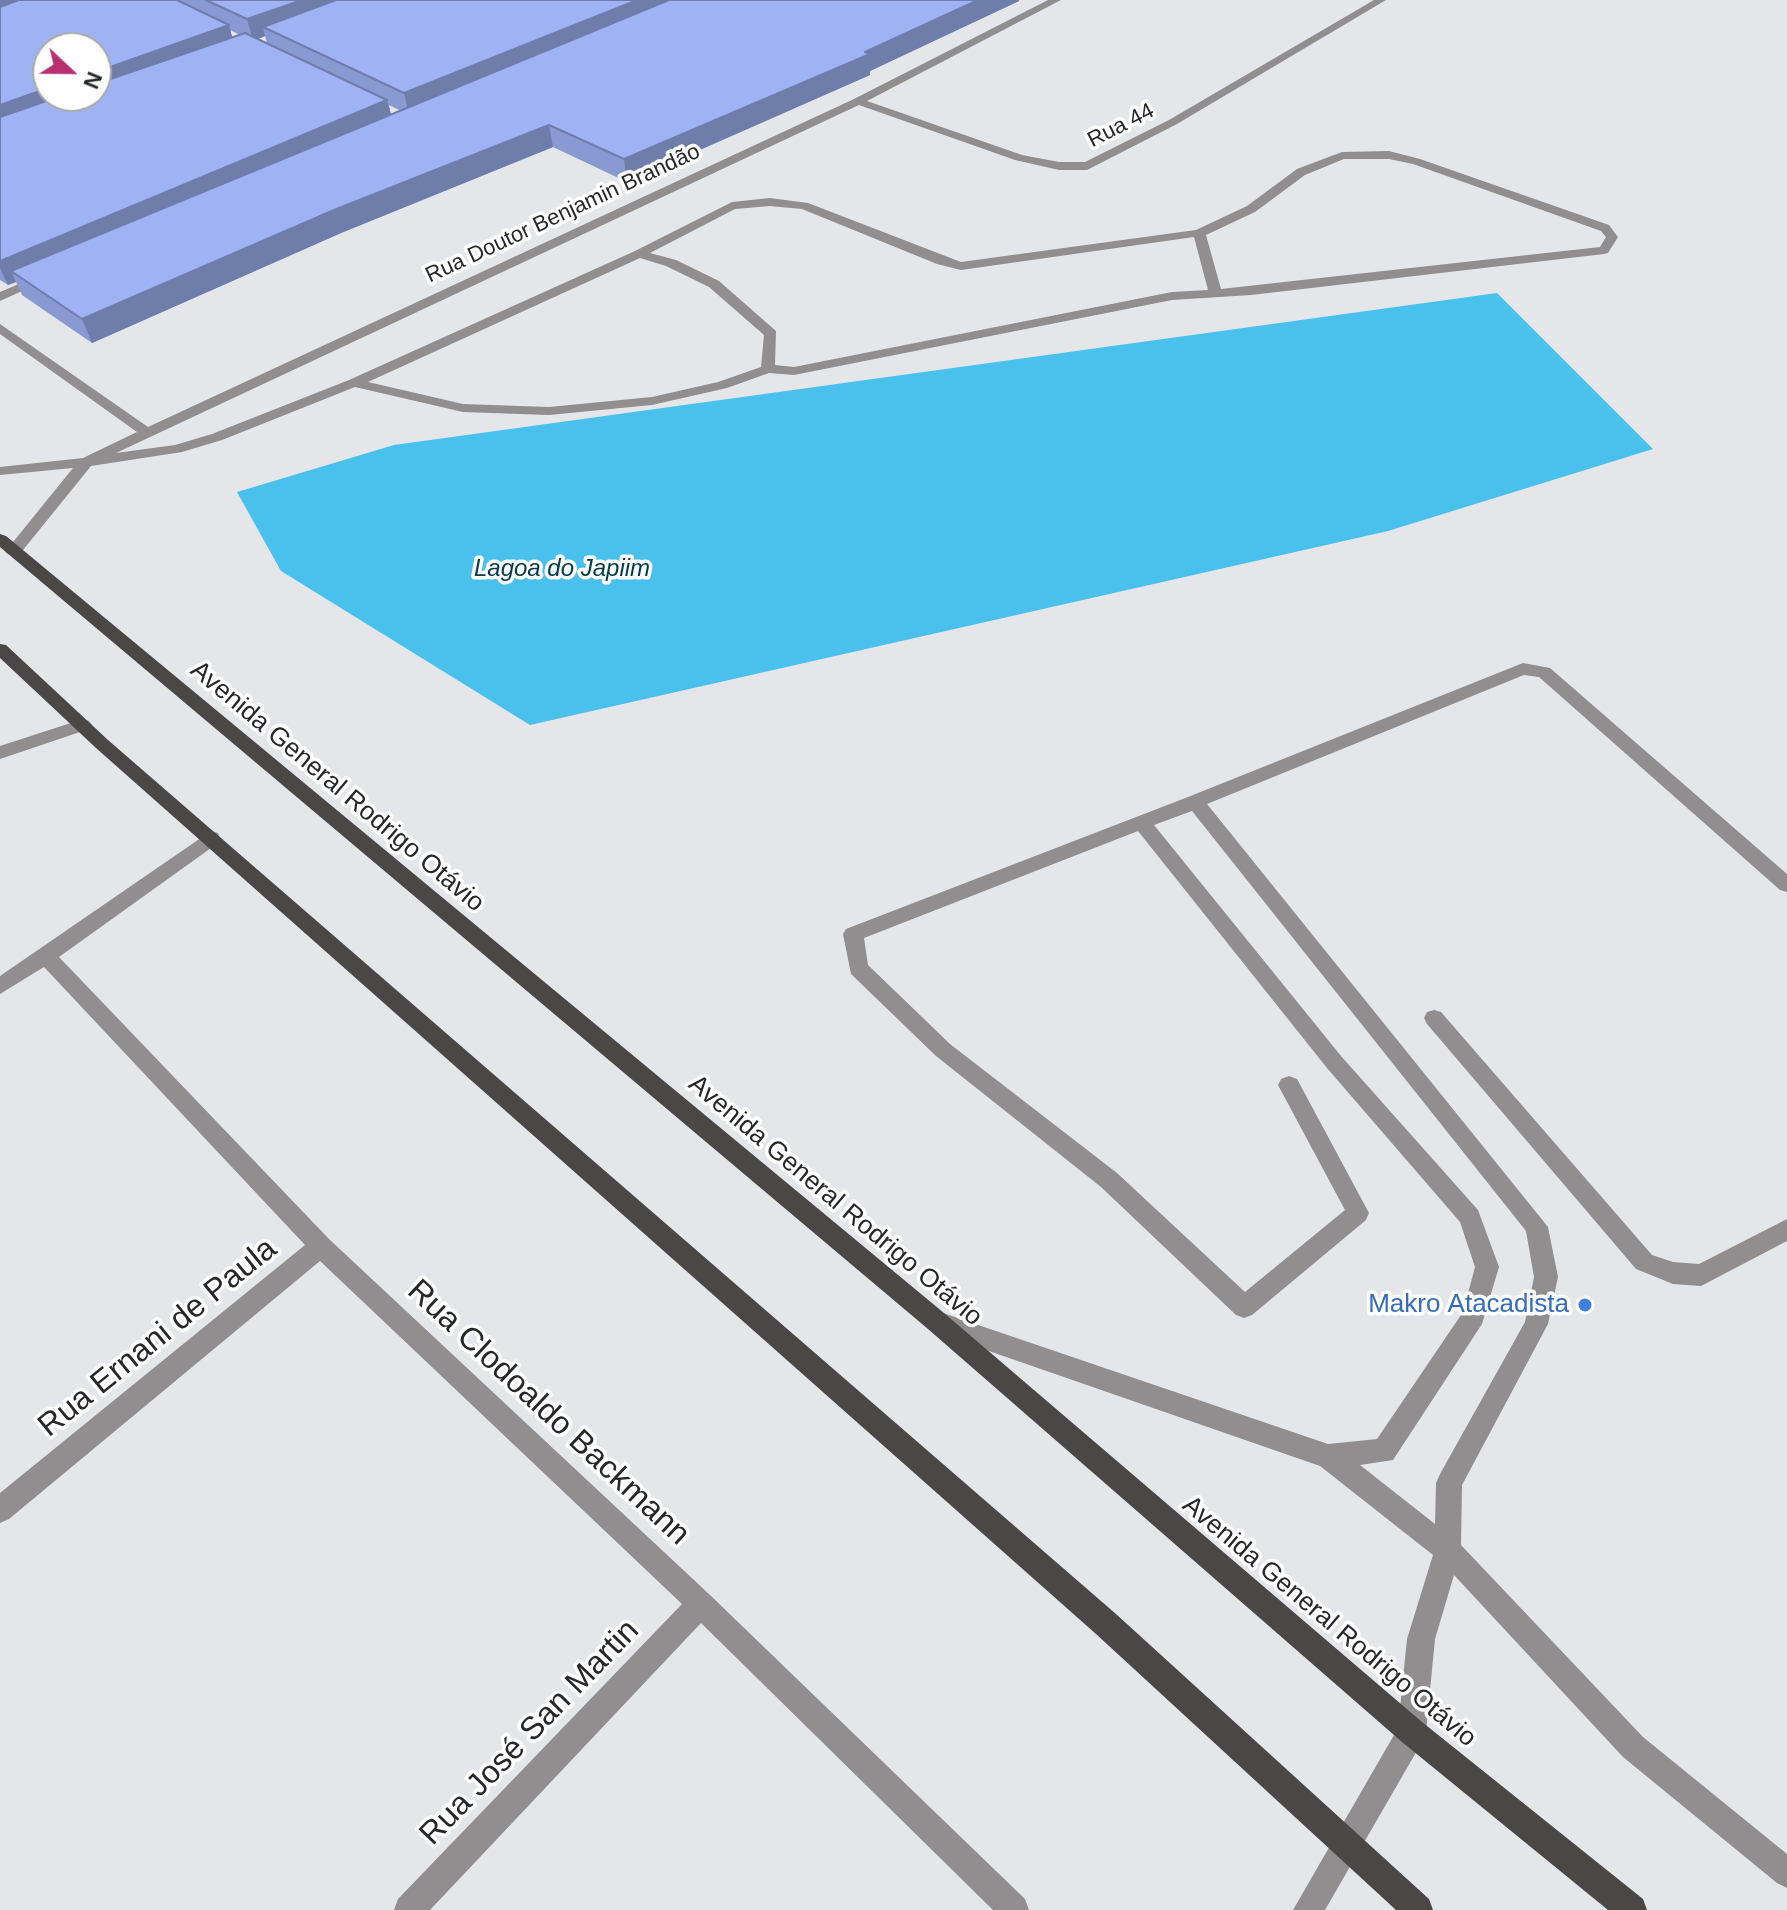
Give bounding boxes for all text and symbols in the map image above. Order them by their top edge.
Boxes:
north arrow [32,32,112,112]
text: N [78,68,107,92]
street label: Rua 44 [1083,98,1159,154]
street label: Rua Doutor Benjamin Brandão [422,139,704,289]
water label: Lagoa do Japiim [474,555,650,583]
street label: Avenida General Rodrigo Otávio [184,655,490,919]
street label: Avenida General Rodrigo Otávio [682,1069,988,1333]
street label: Rua Ernani de Paula [31,1230,285,1446]
street label: Rua Clodoaldo Backmann [399,1272,697,1554]
place label: Makro Atacadista [1368,1289,1569,1321]
marker: Makro Atacadista [1576,1296,1594,1314]
street label: Avenida General Rodrigo Otávio [1176,1490,1482,1754]
street label: Rua José San Martin [412,1612,648,1854]

